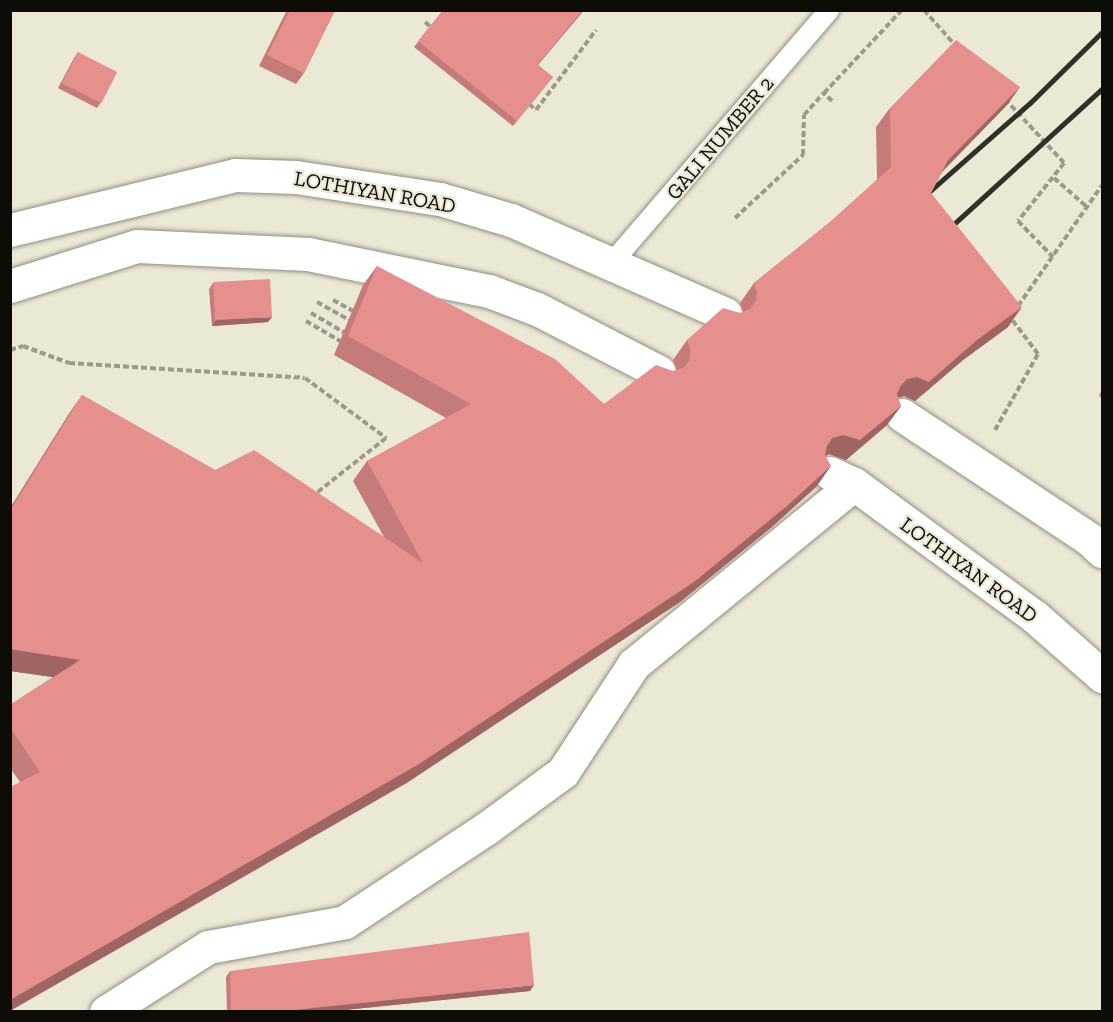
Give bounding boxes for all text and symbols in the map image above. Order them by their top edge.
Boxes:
street label: GALI NUMBER 2 [661,71,779,205]
street label: LOTHIYAN ROAD [292,165,458,219]
street label: LOTHIYAN ROAD [896,512,1042,628]

